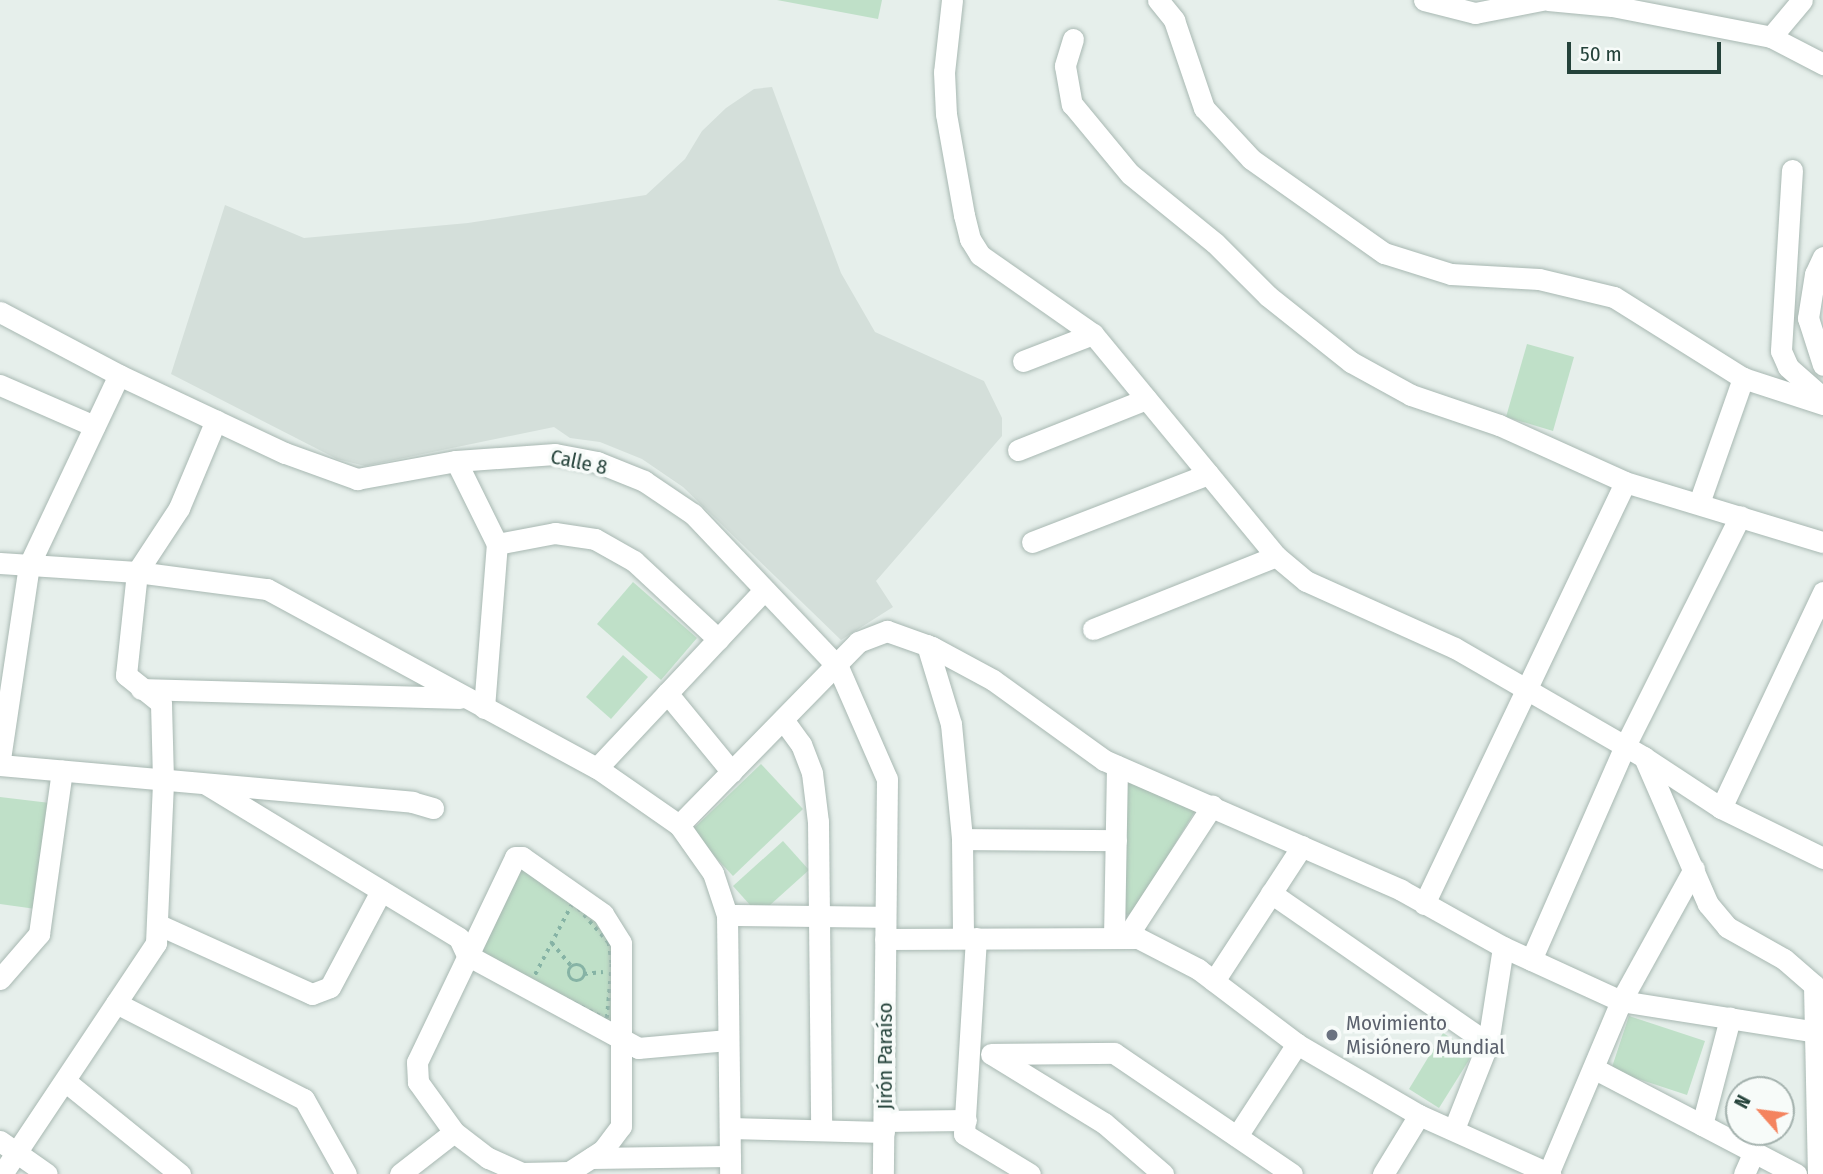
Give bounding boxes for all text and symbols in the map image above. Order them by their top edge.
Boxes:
scale bar [1571,28,1725,72]
text: 50 m [1580,41,1622,67]
street label: Calle 8 [548,444,610,480]
street label: Jirón Paraíso [872,1002,898,1110]
place label: Movimiento Misiónero Mundial [1346,1010,1505,1060]
marker: Movimiento Misiónero Mundial [1324,1027,1340,1043]
north arrow [1725,1076,1795,1146]
text: N [1730,1091,1756,1112]

